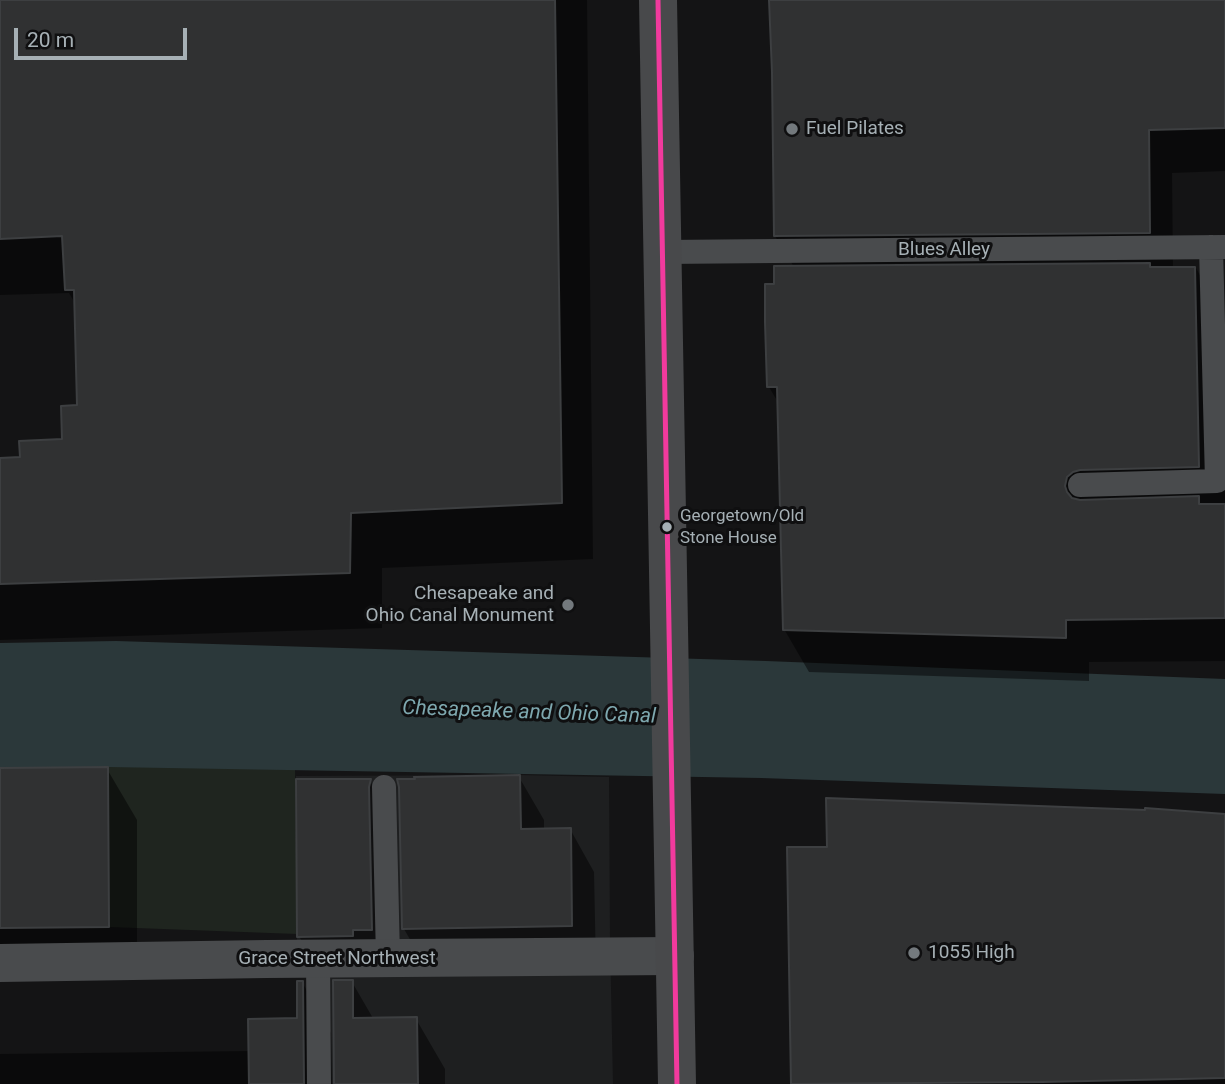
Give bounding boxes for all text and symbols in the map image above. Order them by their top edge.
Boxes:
scale bar [18,14,191,58]
text: 20 m [27,28,74,52]
place label: Fuel Pilates [806,118,904,140]
marker: Fuel Pilates [784,121,800,137]
street label: Blues Alley [898,239,990,261]
place label: Georgetown/Old Stone House [680,507,804,547]
marker: Georgetown/Old Stone House [660,520,674,534]
place label: Chesapeake and Ohio Canal Monument [366,583,554,627]
marker: Chesapeake and Ohio Canal Monument [560,597,576,613]
water label: Chesapeake and Ohio Canal [402,696,656,730]
place label: 1055 High [928,942,1015,964]
marker: 1055 High [906,945,922,961]
street label: Grace Street Northwest [238,948,436,970]

